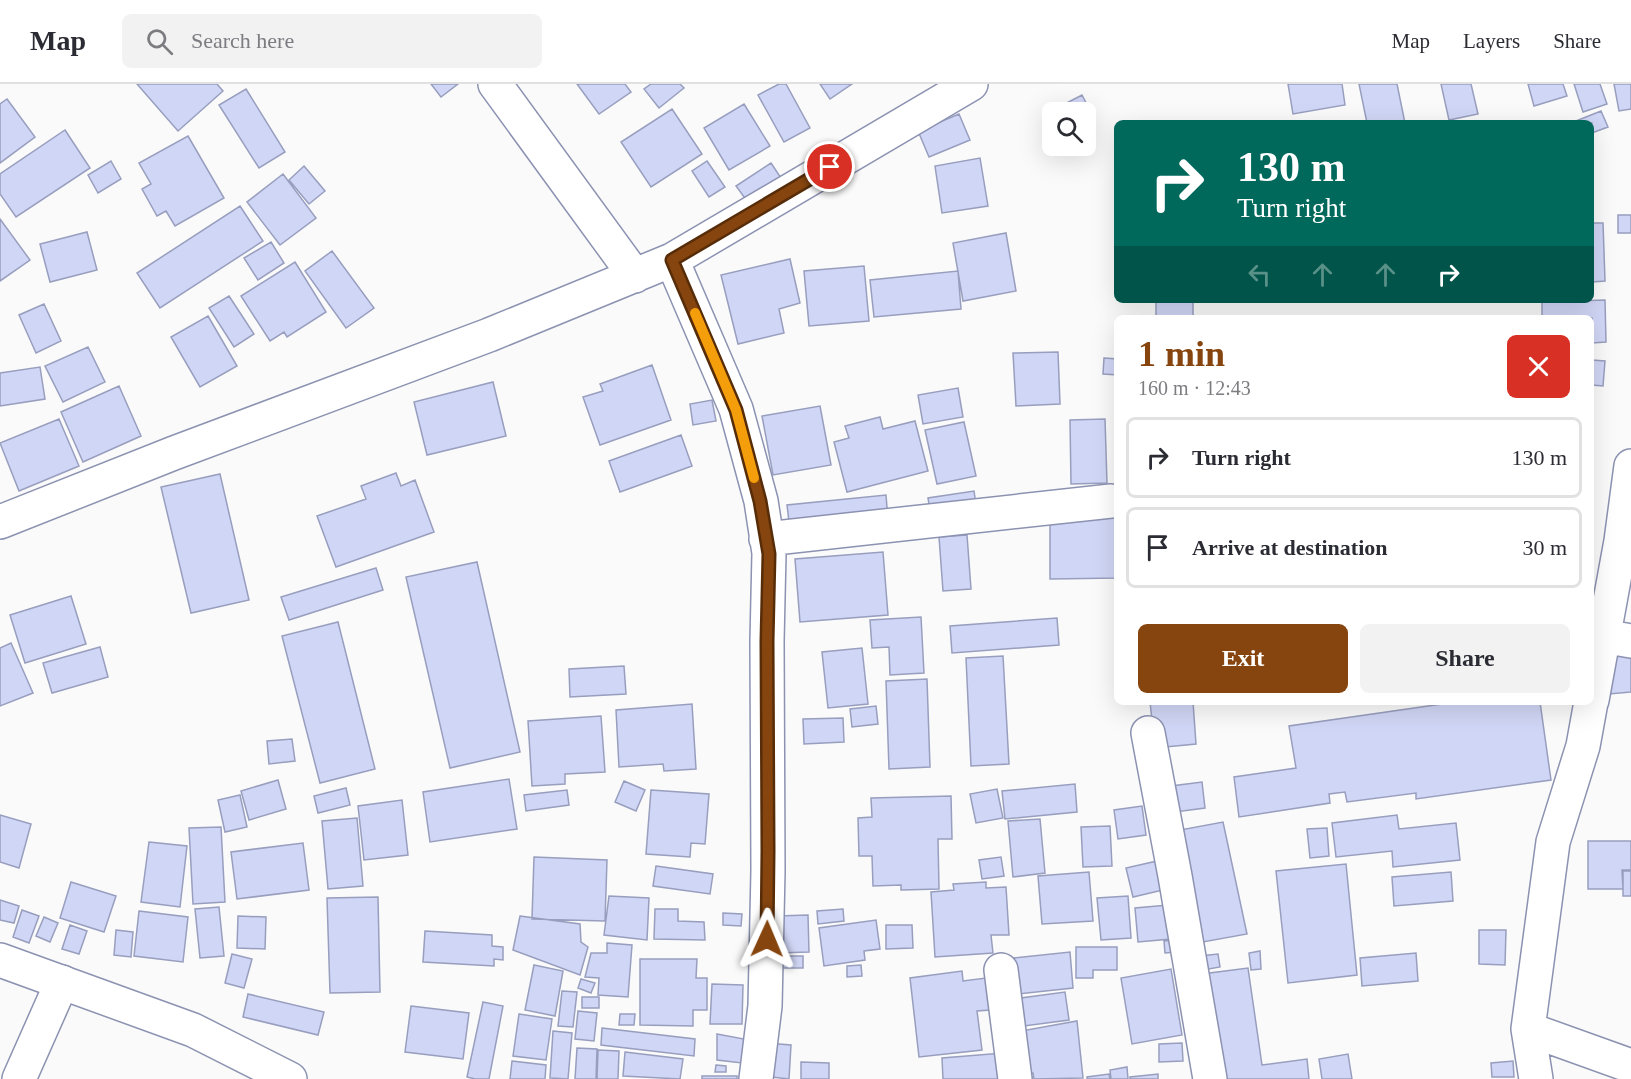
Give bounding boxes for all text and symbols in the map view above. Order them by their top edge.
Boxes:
search box [122,14,542,68]
text: Map [30,25,86,56]
icon: search [143,25,176,58]
text: Search here [191,28,294,53]
text: Map [1392,29,1430,53]
text: Layers [1463,29,1520,53]
text: Share [1553,29,1601,53]
map controls [1042,102,1096,156]
button: search [1042,102,1096,156]
pin [804,141,855,192]
icon: right [1138,144,1216,222]
text: 130 m [1237,144,1346,190]
icon: arrive [813,150,846,183]
text: Turn right [1237,193,1346,223]
icon: left [1243,258,1276,291]
icon: ahead [1306,258,1339,291]
icon: ahead [1369,258,1402,291]
icon: right [1432,258,1465,291]
text: 1 min [1138,334,1225,374]
button: close [1507,335,1570,398]
text: 160 m · 12:43 [1138,377,1251,399]
icon: right [1141,441,1174,474]
text: Turn right [1192,445,1291,470]
text: 130 m [1511,445,1567,470]
icon: arrive [1141,531,1174,564]
text: Arrive at destination [1192,535,1388,560]
text: 30 m [1522,535,1567,560]
button: Exit [1138,624,1348,693]
button: Share [1360,624,1570,693]
position arrow [735,907,799,971]

